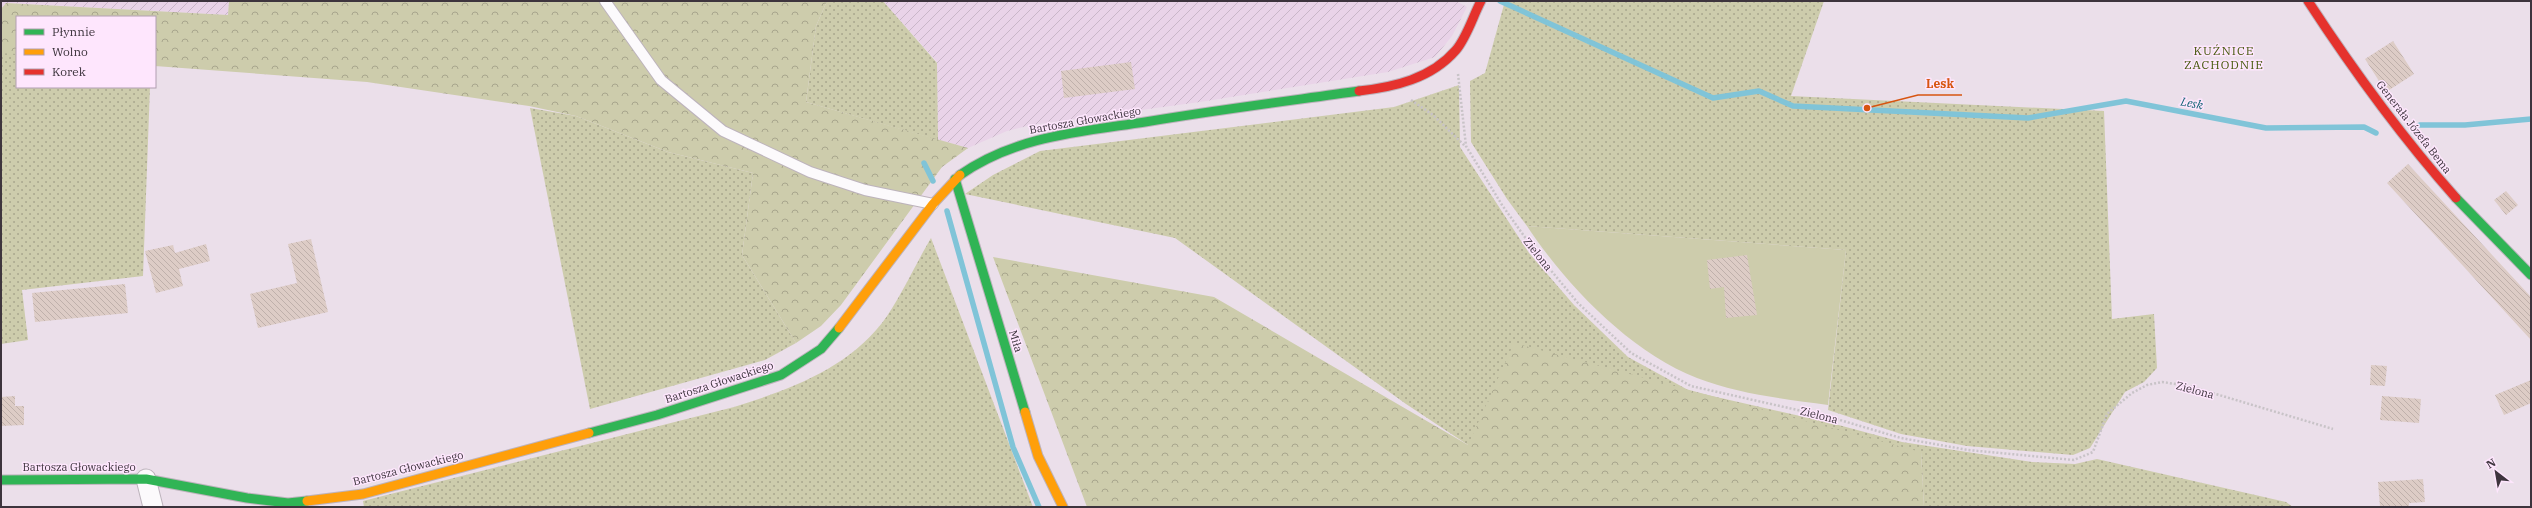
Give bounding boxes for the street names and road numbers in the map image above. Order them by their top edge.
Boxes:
street label: Generała Józefa Bema [2373,78,2455,176]
street label: Bartosza Głowackiego [1028,103,1142,137]
street label: Zielona [1521,234,1555,274]
street label: Miła [1006,328,1026,354]
street label: Bartosza Głowackiego [663,358,775,406]
street label: Zielona [2174,378,2216,402]
street label: Zielona [1798,403,1840,427]
street label: Bartosza Głowackiego [351,448,465,488]
street label: Bartosza Głowackiego [22,460,136,474]

